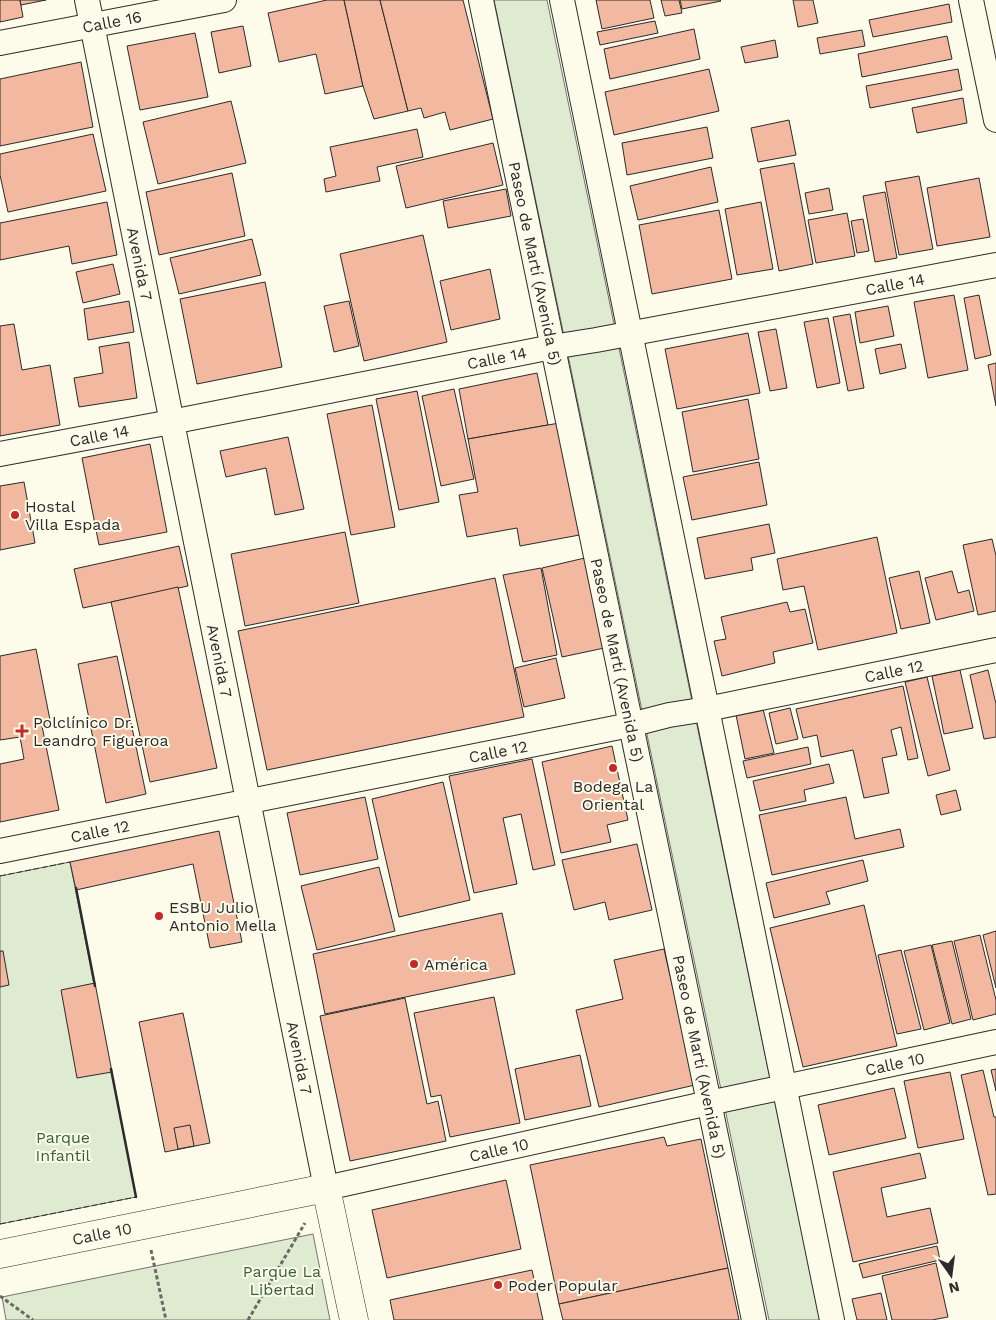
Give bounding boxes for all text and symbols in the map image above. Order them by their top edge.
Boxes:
street label: Calle 16 [81,7,143,37]
street label: Paseo de Martí (Avenida 5) [505,160,565,367]
street label: Avenida 7 [123,225,156,302]
street label: Calle 14 [864,270,927,299]
street label: Calle 14 [465,343,528,374]
street label: Calle 14 [68,421,131,451]
place label: Hostal Villa Espada [25,497,120,534]
marker: Hostal Villa Espada [9,509,21,521]
street label: Paseo de Martí (Avenida 5) [587,557,647,764]
street label: Avenida 7 [203,623,236,699]
street label: Calle 12 [863,656,925,687]
place label: Polclínico Dr. Leandro Figueroa [33,713,168,750]
marker: Polclínico Dr. Leandro Figueroa [15,724,29,738]
street label: Calle 12 [467,737,529,767]
marker: Bodega La Oriental [607,762,619,774]
place label: Bodega La Oriental [573,777,653,814]
street label: Calle 12 [69,816,131,847]
place label: ESBU Julio Antonio Mella [169,898,277,935]
marker: ESBU Julio Antonio Mella [153,910,165,922]
street label: Paseo de Martí (Avenida 5) [669,953,729,1160]
place label: América [424,955,488,974]
marker: América [408,958,420,970]
street label: Avenida 7 [283,1020,316,1096]
street label: Calle 10 [863,1048,926,1080]
park label: Parque Infantil [36,1128,91,1165]
street label: Calle 10 [468,1134,531,1166]
street label: Calle 10 [71,1219,134,1249]
north arrow [926,1250,976,1300]
park label: Parque La Libertad [243,1262,321,1299]
place label: Poder Popular [508,1276,618,1295]
marker: Poder Popular [492,1279,504,1291]
text: N [947,1279,961,1297]

